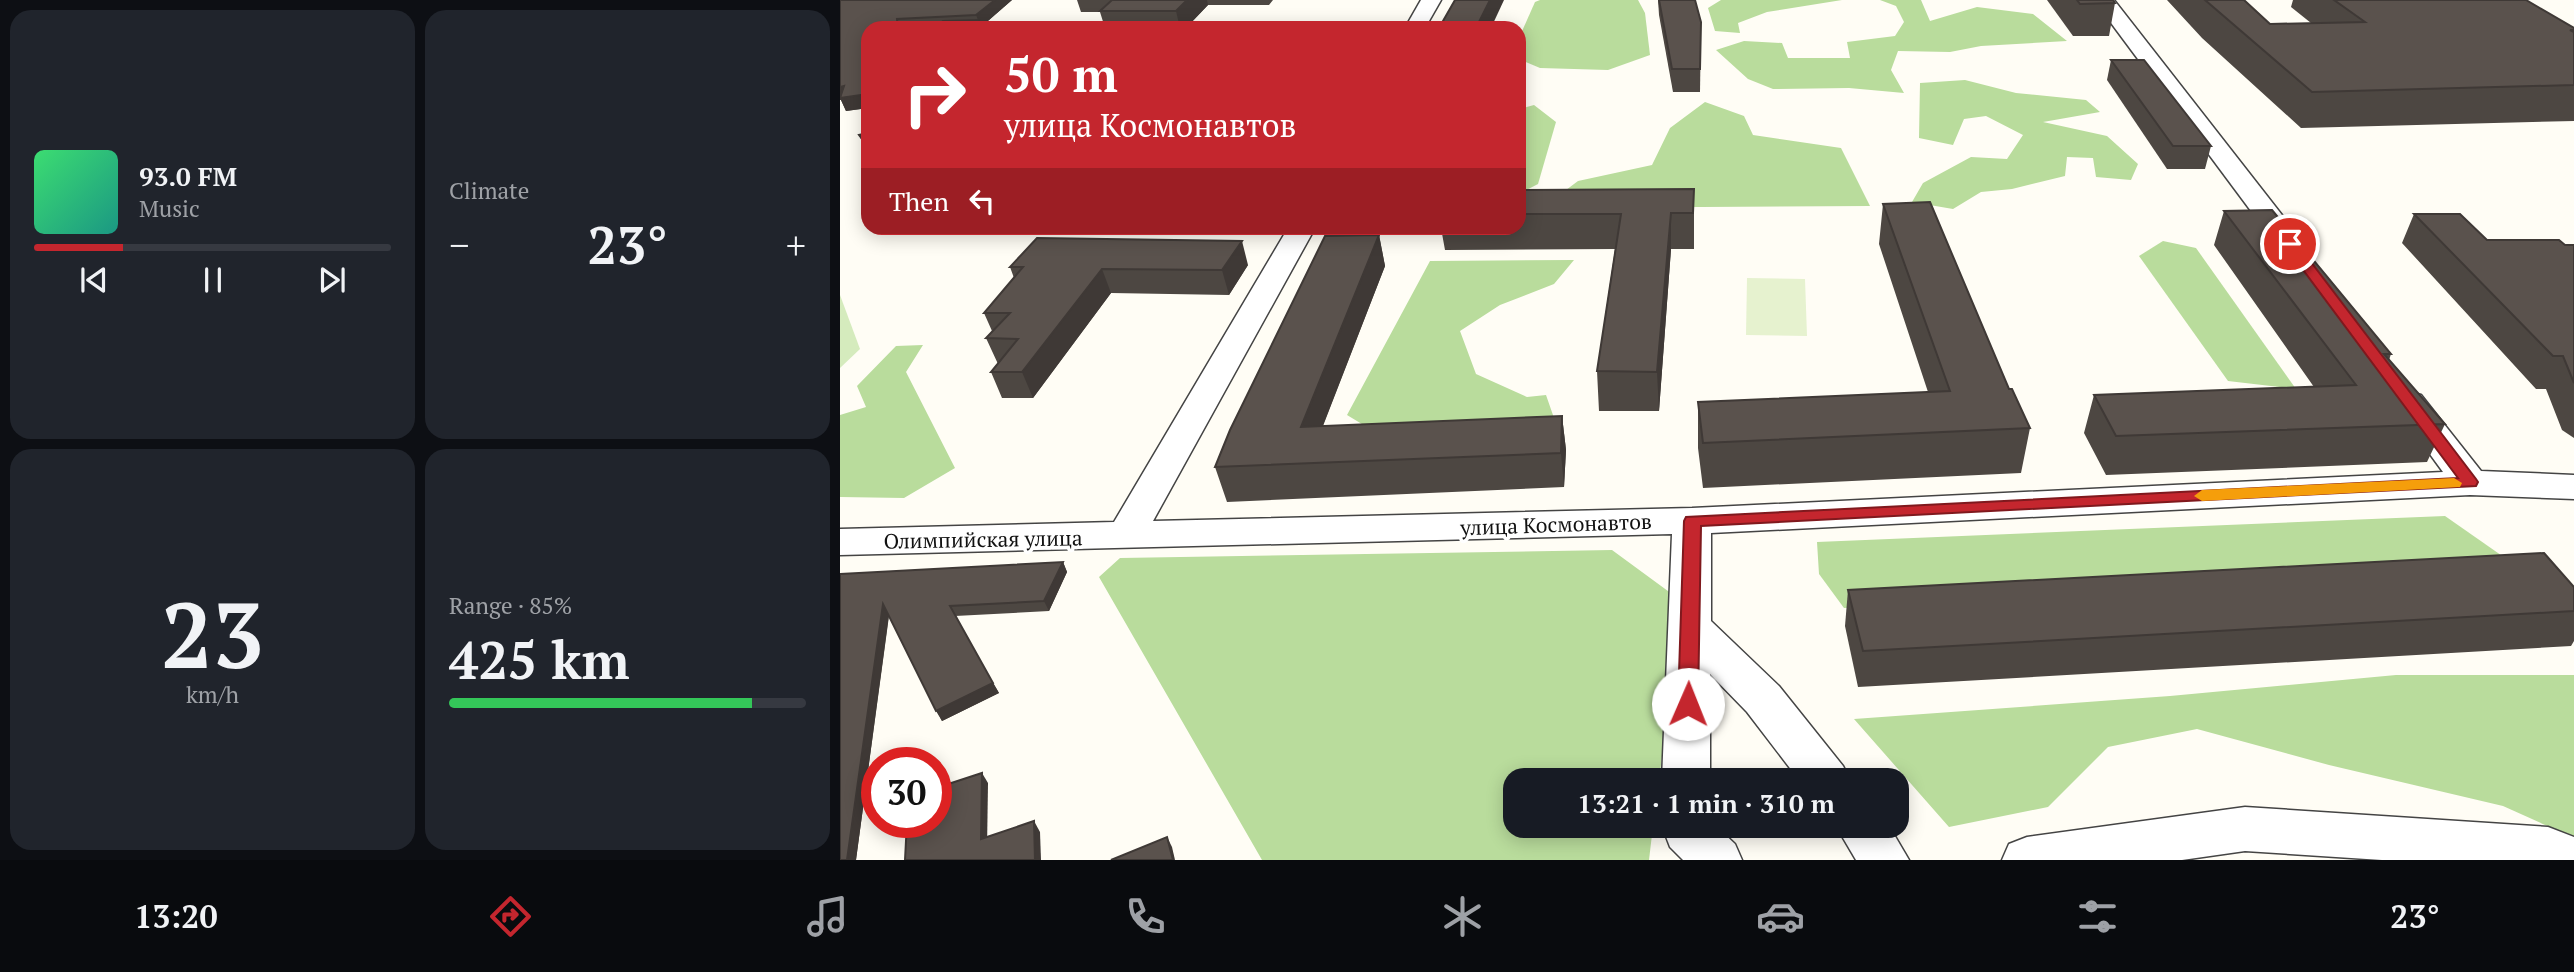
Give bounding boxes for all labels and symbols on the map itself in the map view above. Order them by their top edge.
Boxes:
pin [2260,214,2320,274]
street label: улица Космонавтов [1459,507,1652,541]
street label: Олимпийская улица [883,523,1083,555]
position arrow [1651,667,1725,741]
speed limit sign: 30 [861,747,952,838]

